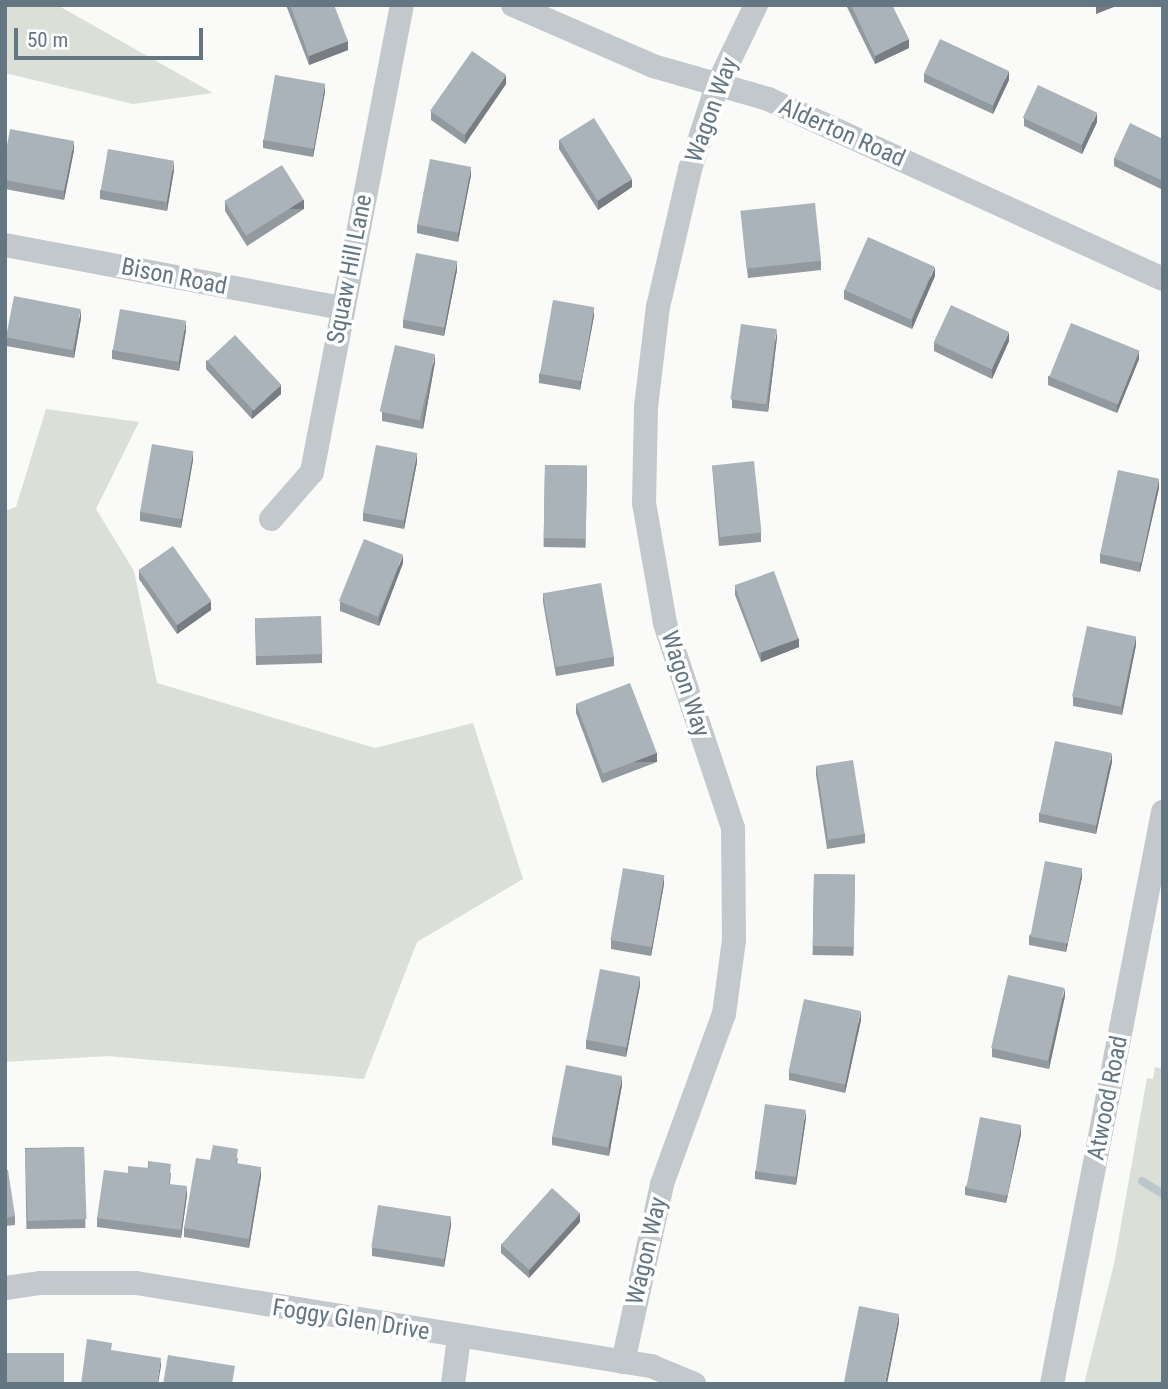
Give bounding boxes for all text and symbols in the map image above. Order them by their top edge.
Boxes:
scale bar [18,14,206,58]
text: 50 m [27,28,68,52]
street label: Wagon Way [680,54,744,166]
street label: Alderton Road [775,92,909,174]
street label: Squaw Hill Lane [321,192,379,346]
street label: Bison Road [119,253,229,301]
street label: Wagon Way [654,627,716,741]
street label: Atwood Road [1082,1033,1134,1163]
street label: Wagon Way [621,1194,673,1308]
street label: Foggy Glen Drive [270,1293,432,1347]

